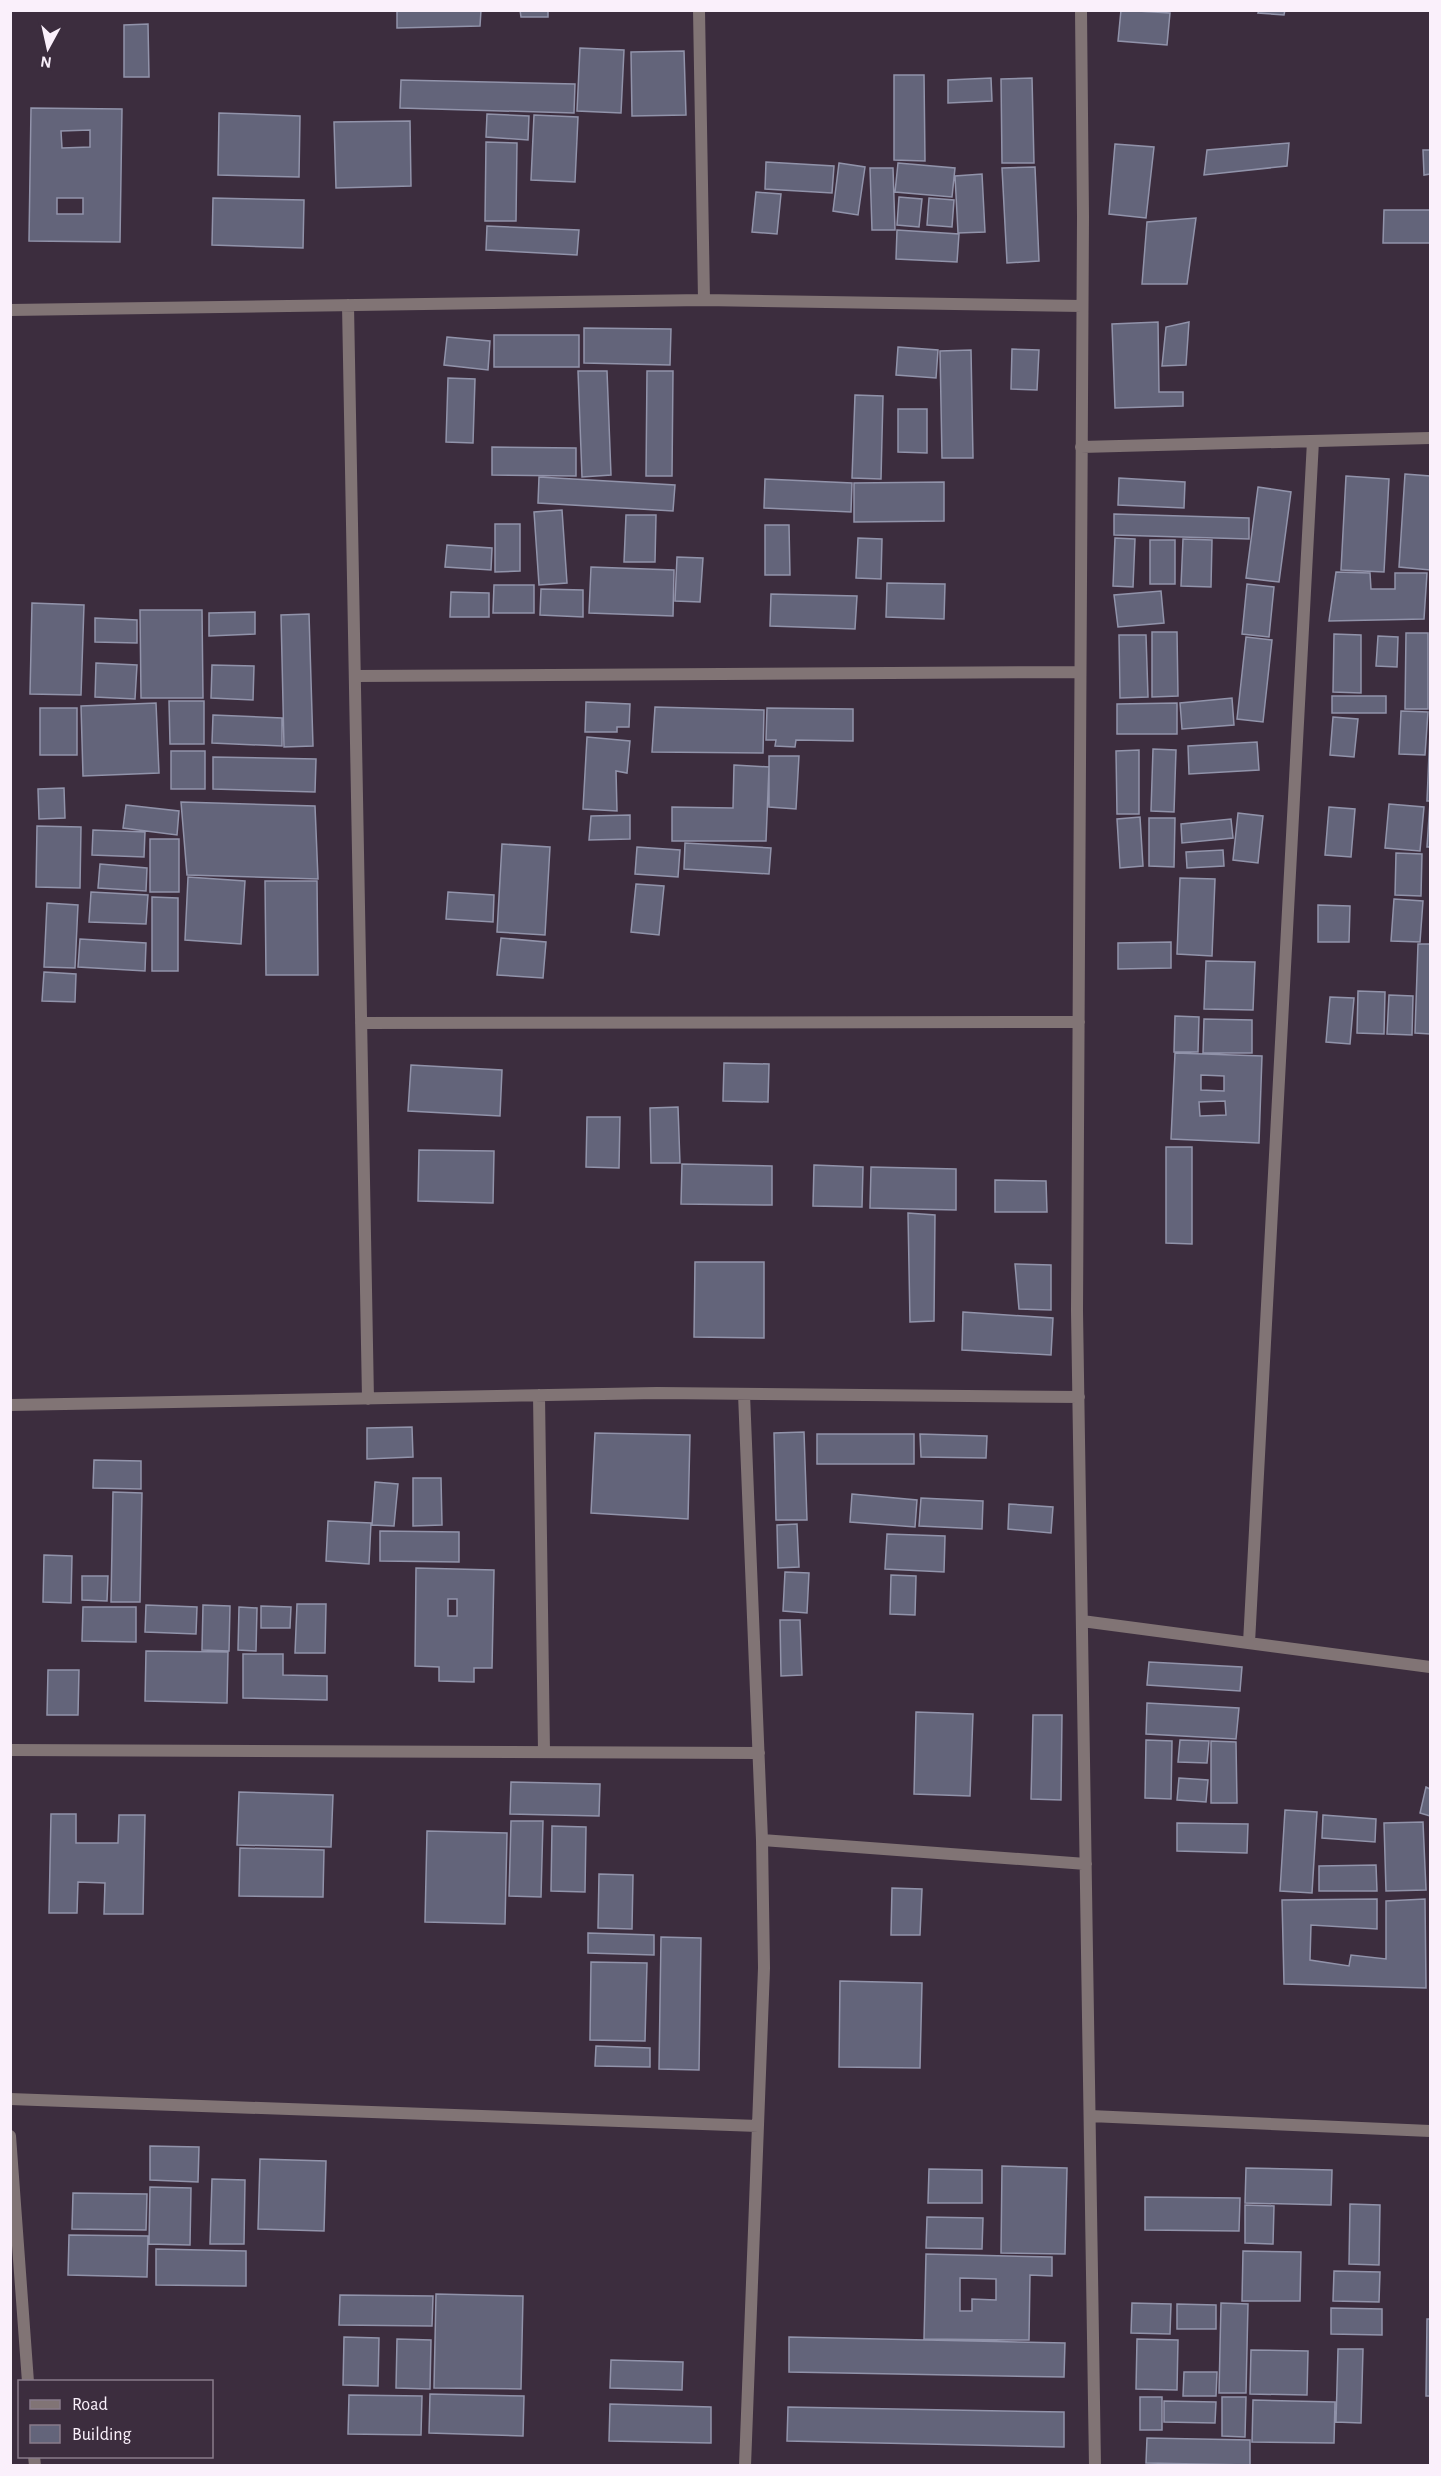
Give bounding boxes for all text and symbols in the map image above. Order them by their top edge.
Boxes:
north arrow [18,18,78,78]
text: N [39,53,53,71]
legend [18,2380,213,2458]
text: Road [72,2396,108,2414]
text: Building [72,2426,132,2444]

